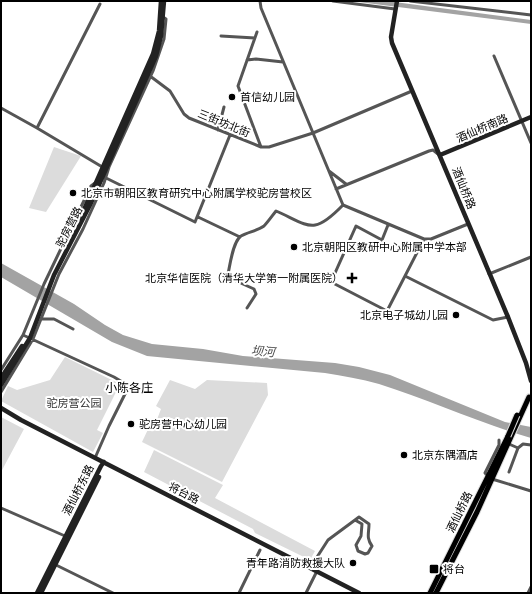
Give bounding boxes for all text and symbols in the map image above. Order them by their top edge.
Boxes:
place label: 首信幼儿园 [240,90,295,104]
marker: 首信幼儿园 [227,92,237,102]
street label: 三街坊北街 [196,106,252,140]
street label: 酒仙桥南路 [454,111,510,145]
street label: 酒仙桥路 [449,165,479,211]
place label: 北京市朝阳区教育研究中心附属学校驼房营校区 [81,186,312,200]
marker: 北京市朝阳区教育研究中心附属学校驼房营校区 [68,188,78,198]
street label: 驼房营路 [53,204,85,250]
place label: 北京朝阳区教研中心附属中学本部 [302,240,467,254]
marker: 北京朝阳区教研中心附属中学本部 [289,242,299,252]
place label: 北京华信医院（清华大学第一附属医院） [145,271,343,285]
marker: 北京华信医院（清华大学第一附属医院） [346,272,358,284]
place label: 北京电子城幼儿园 [360,308,448,322]
marker: 北京电子城幼儿园 [451,310,461,320]
water label: 坝河 [250,342,278,360]
district label: 小陈各庄 [105,380,153,395]
park label: 驼房营公园 [47,396,102,410]
place label: 驼房营中心幼儿园 [139,417,227,431]
marker: 驼房营中心幼儿园 [126,419,136,429]
place label: 北京东隅酒店 [412,448,478,462]
marker: 北京东隅酒店 [399,450,409,460]
street label: 酒仙桥东路 [59,462,97,518]
street label: 将台路 [166,479,202,507]
street label: 酒仙桥路 [443,489,475,535]
place label: 青年路消防救援大队 [246,556,345,570]
marker: 青年路消防救援大队 [348,558,358,568]
place label: 将台 [443,562,465,576]
marker: 将台 [428,563,440,575]

